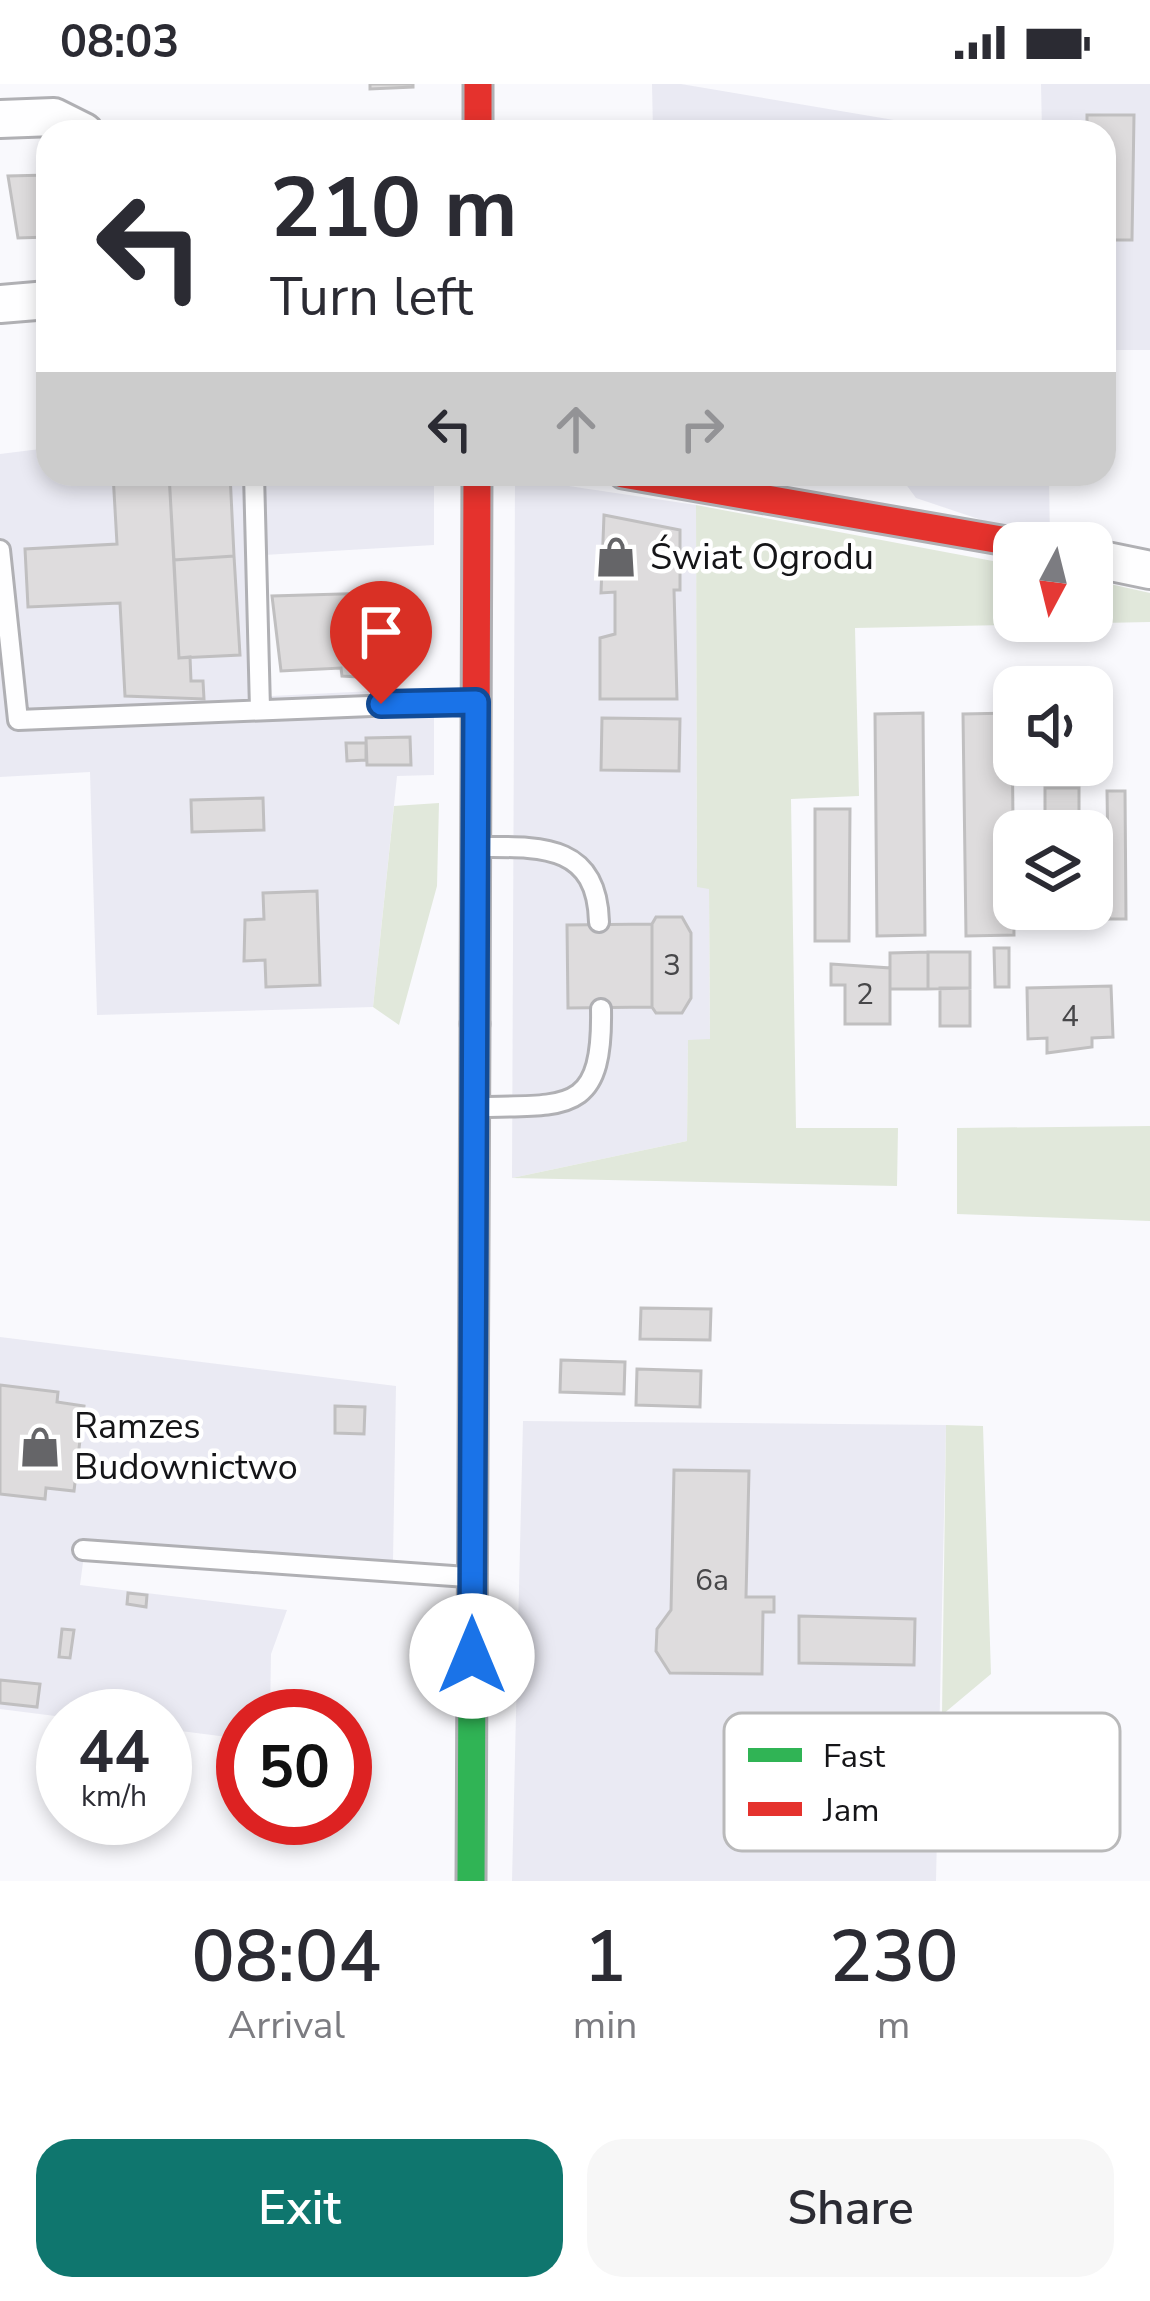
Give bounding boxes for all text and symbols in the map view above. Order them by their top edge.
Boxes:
text: 08:03 [60,12,179,73]
text: 210 m [270,151,518,266]
icon: left [72,168,228,324]
text: Turn left [270,260,473,334]
icon: left [417,396,483,462]
icon: ahead [543,396,609,462]
icon: right [669,396,735,462]
north arrow [993,522,1113,642]
map controls [993,522,1113,930]
place label: Świat Ogrodu [650,533,874,582]
shop icon: Świat Ogrodu [593,534,639,580]
pin [330,581,432,704]
icon: arrive [348,599,414,665]
button: sound [993,666,1113,786]
button: layers [993,810,1113,930]
house number: 3 [663,945,681,986]
house number: 2 [856,974,874,1015]
house number: 4 [1061,996,1079,1037]
place label: Ramzes Budownictwo [74,1402,298,1492]
shop icon: Ramzes Budownictwo [17,1424,63,1470]
house number: 6a [695,1560,729,1601]
position arrow [409,1593,535,1719]
speed limit sign: 50 [216,1689,372,1845]
text: 44 [78,1711,150,1793]
legend [724,1713,1120,1851]
text: Fast [823,1734,886,1779]
text: km/h [81,1776,147,1817]
text: Jam [822,1788,879,1833]
text: 08:04 [191,1908,381,2006]
text: 1 [584,1908,627,2006]
text: 230 [829,1908,958,2006]
text: Arrival [228,1999,345,2052]
text: min [573,1999,637,2052]
text: m [877,1999,910,2052]
button: Exit [36,2139,563,2277]
button: Share [587,2139,1114,2277]

